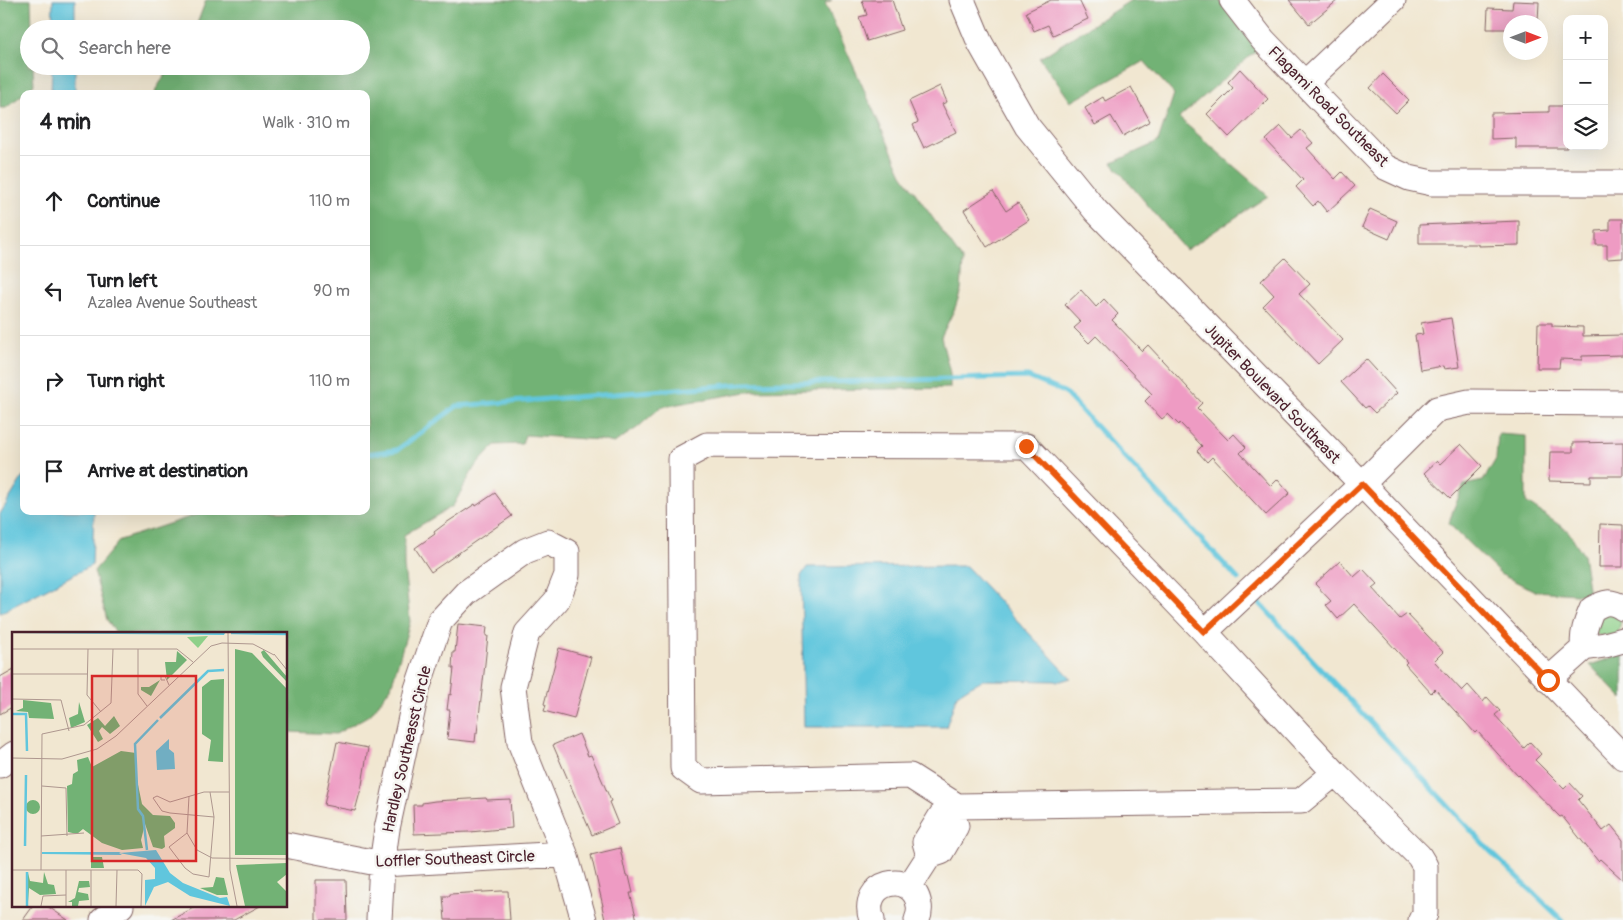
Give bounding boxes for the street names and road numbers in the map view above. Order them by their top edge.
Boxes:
street label: Flagami Road Southeast [1264,42,1393,172]
street label: Jupiter Boulevard Southeast [1200,319,1345,468]
street label: Hardley Southeasst Circle [378,664,436,835]
street label: Loffler Southeast Circle [375,846,535,872]

